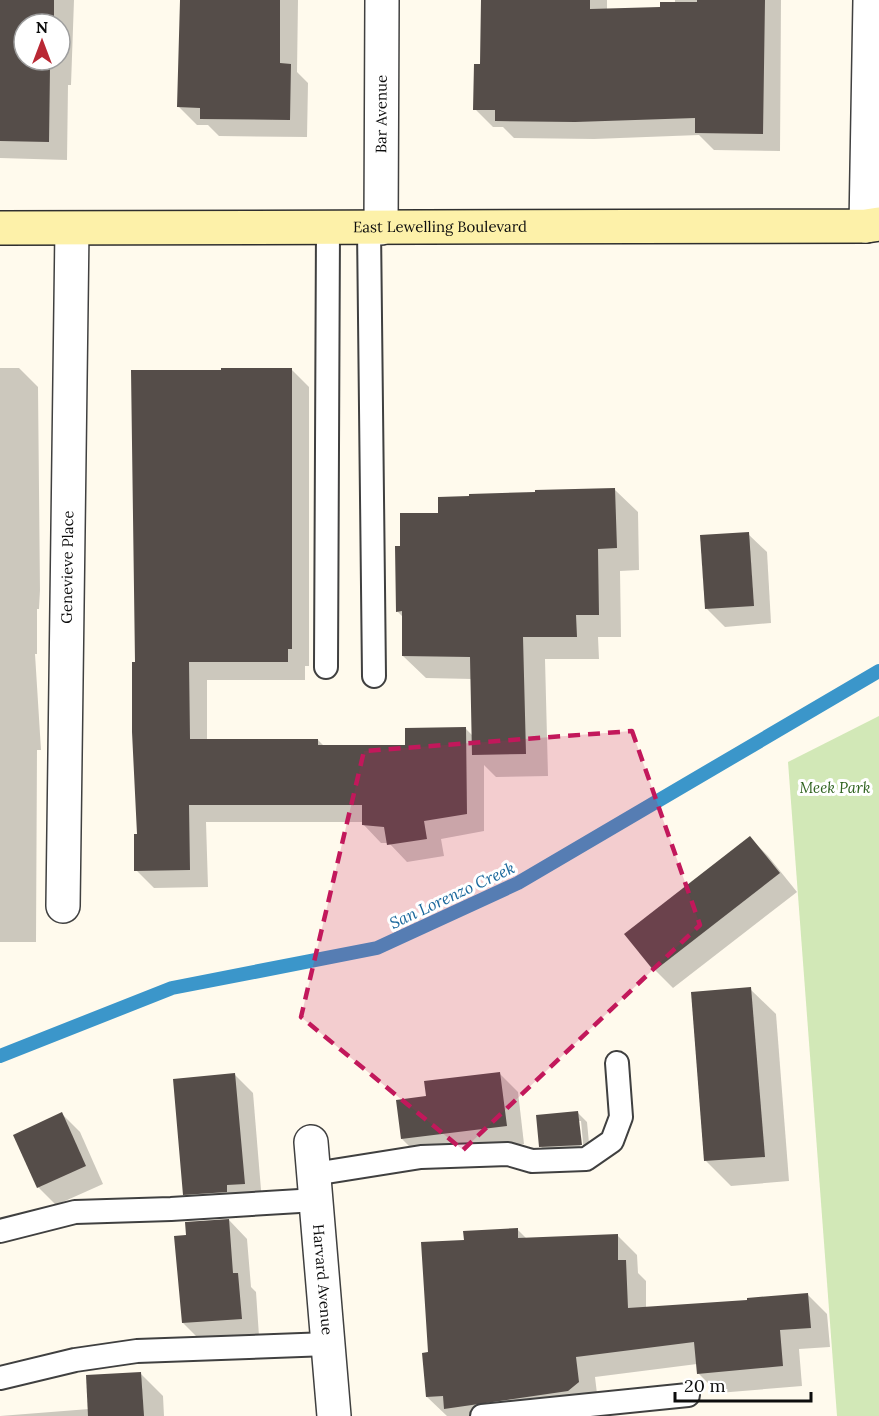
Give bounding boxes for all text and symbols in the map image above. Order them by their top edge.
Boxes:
north arrow [12,12,72,72]
text: N [36,17,48,37]
street label: Bar Avenue [371,75,391,153]
street label: East Lewelling Boulevard [353,217,527,236]
street label: Genevieve Place [57,510,77,624]
park label: Meek Park [799,778,871,797]
water label: San Lorenzo Creek [386,857,518,933]
street label: Harvard Avenue [309,1223,337,1336]
scale bar [675,1365,812,1403]
text: 20 m [684,1374,726,1397]

